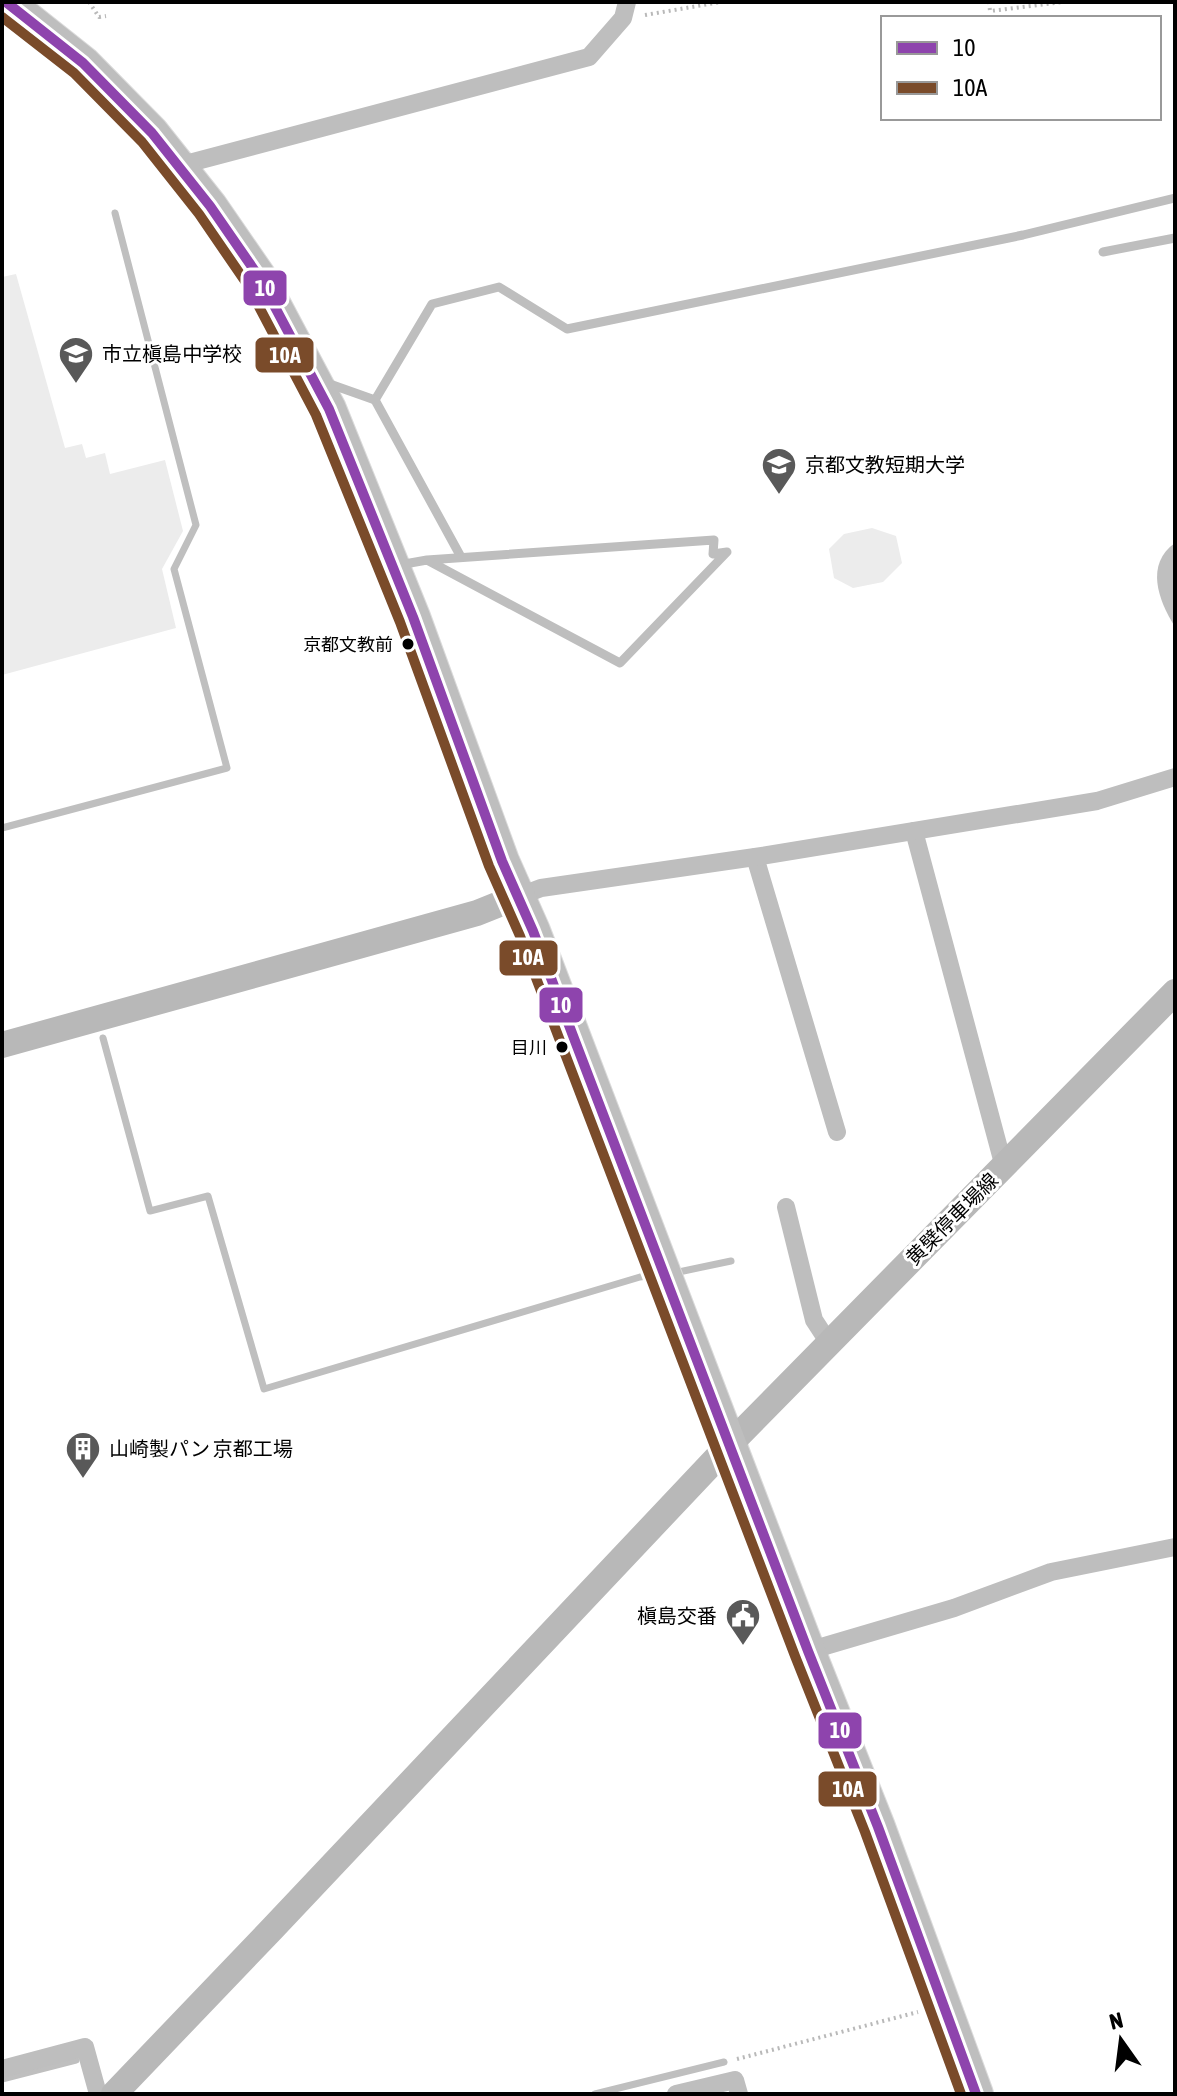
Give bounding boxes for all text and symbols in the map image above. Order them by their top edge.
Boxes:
legend [881,16,1161,120]
text: 10 [953,34,976,61]
text: 10A [953,74,988,101]
line badge: 10 [242,269,288,307]
text: 10 [255,275,275,301]
school or university icon: 市立槇島中学校 [57,335,95,385]
line badge: 10A [254,336,315,374]
place label: 市立槇島中学校 [102,342,242,365]
text: 10A [269,342,301,368]
school or university icon: 京都文教短期大学 [760,446,798,496]
place label: 京都文教短期大学 [805,453,965,476]
place label: 京都文教前 [303,634,393,655]
marker: 京都文教前 [400,636,416,652]
line badge: 10A [498,939,559,977]
text: 10A [512,944,544,970]
line badge: 10 [538,986,584,1024]
text: 10 [551,992,571,1018]
place label: 目川 [511,1037,547,1058]
marker: 目川 [554,1039,570,1055]
street label: 黄檗停車場線 [901,1168,1002,1269]
building icon: 山崎製パン 京都工場 [64,1430,102,1480]
place label: 山崎製パン 京都工場 [109,1437,293,1460]
public building icon: 槇島交番 [724,1597,762,1647]
place label: 槇島交番 [637,1604,717,1627]
line badge: 10 [817,1711,863,1750]
text: 10 [830,1717,850,1743]
line badge: 10A [817,1770,878,1808]
text: 10A [832,1776,864,1802]
north arrow [1081,2000,1161,2080]
text: N [1107,2006,1126,2035]

